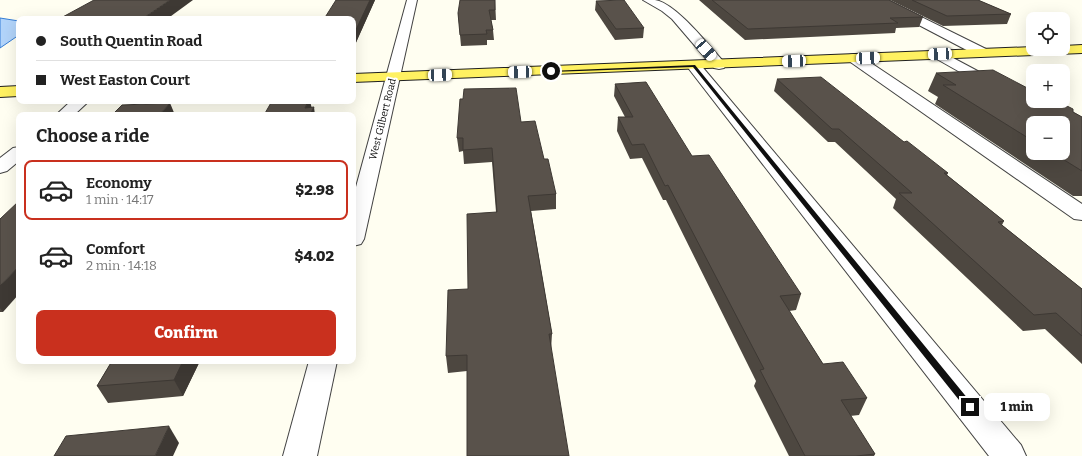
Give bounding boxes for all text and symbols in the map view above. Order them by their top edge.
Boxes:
map controls [1026,12,1070,160]
button: locate [1026,12,1070,56]
text: South Quentin Road [60,32,202,50]
car [694,37,718,63]
car [928,47,952,61]
car [856,51,880,65]
car [782,55,806,67]
route start [542,62,560,80]
button: + [1026,64,1070,108]
car [508,66,532,78]
car [428,69,452,81]
text: West Easton Court [60,71,190,89]
street label: West Gilbert Road [367,77,399,161]
button: − [1026,116,1070,160]
text: Choose a ride [36,125,149,147]
icon: car [38,172,74,208]
text: Economy [86,174,152,192]
text: $2.98 [295,181,334,199]
text: 1 min · 14:17 [86,192,154,207]
icon: car [38,238,74,274]
text: Comfort [86,240,145,258]
text: $4.02 [295,247,334,265]
text: 2 min · 14:18 [86,258,157,273]
button: Confirm [36,310,336,356]
callout: 1 min [984,393,1050,421]
route end [961,398,979,416]
text: 1 min [1000,399,1034,414]

